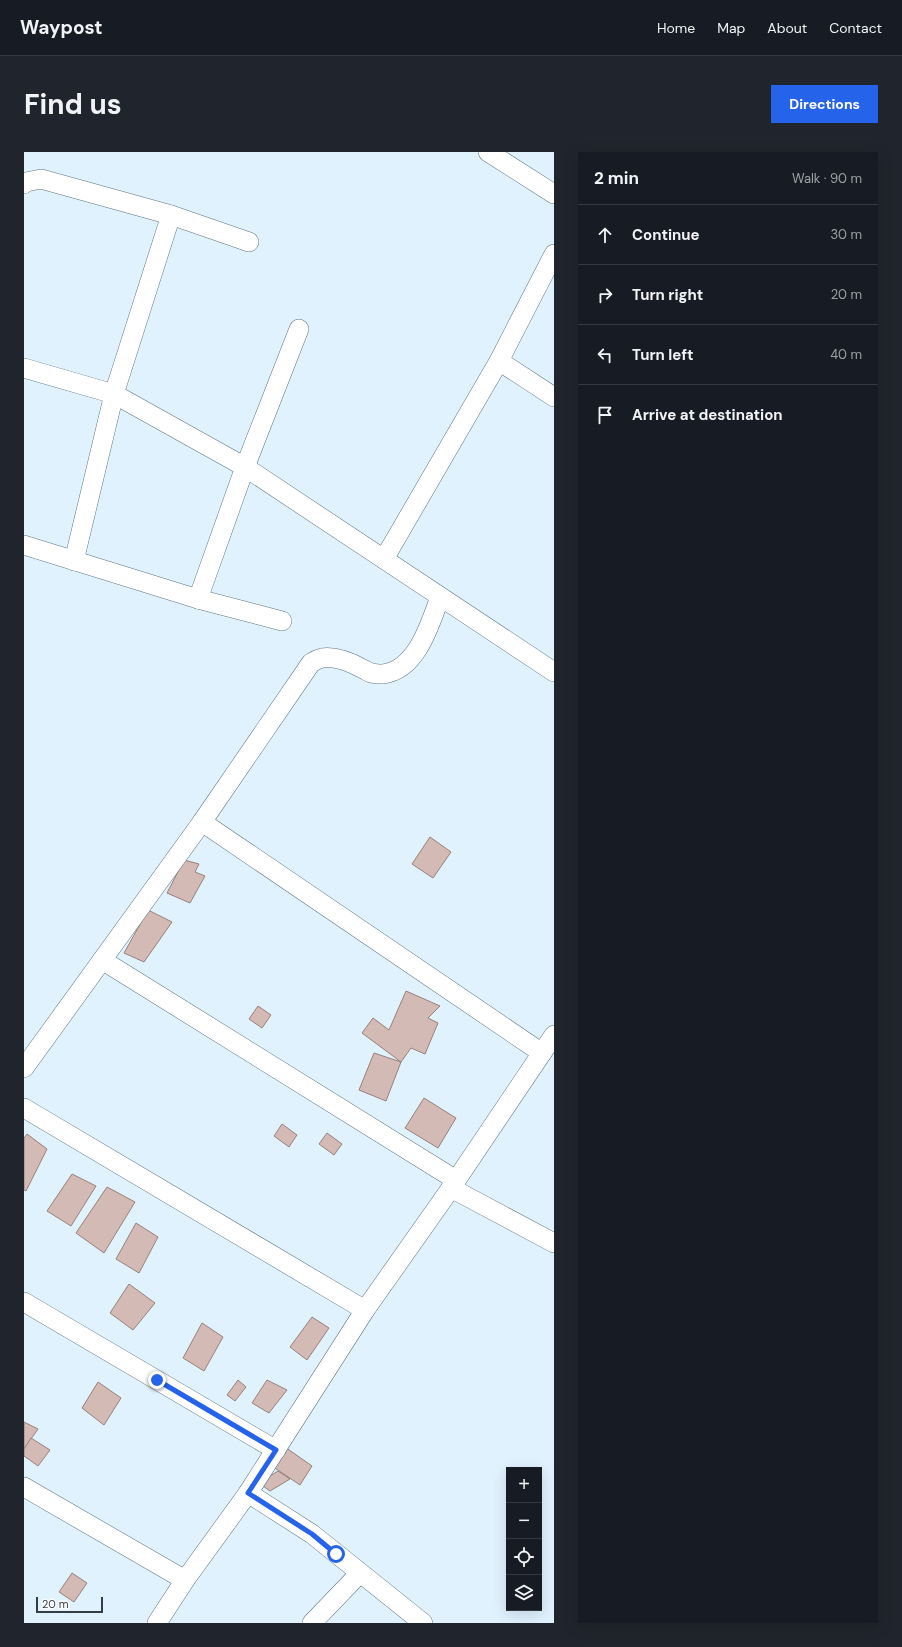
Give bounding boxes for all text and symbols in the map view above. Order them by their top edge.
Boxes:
text: Waypost [20,15,103,40]
text: Home [657,19,695,37]
text: Map [717,19,745,37]
text: About [767,19,807,37]
text: Contact [829,19,882,37]
button: Directions [771,85,878,123]
text: Find us [24,86,122,123]
text: 2 min [594,167,639,189]
text: Walk · 90 m [792,170,862,187]
icon: ahead [594,224,616,246]
text: Continue [632,225,700,245]
text: 30 m [830,226,862,243]
icon: right [594,284,616,306]
text: Turn right [632,285,703,305]
text: 20 m [831,286,862,303]
icon: left [594,344,616,366]
text: Turn left [632,345,693,365]
text: 40 m [830,346,862,363]
icon: arrive [594,404,616,426]
text: Arrive at destination [632,405,783,425]
route end [148,1371,166,1389]
map controls [506,1467,542,1611]
button: + [506,1467,542,1503]
button: − [506,1503,542,1539]
button: locate [506,1539,542,1575]
route start [327,1545,345,1563]
button: layers [506,1575,542,1611]
scale bar [36,1595,103,1614]
text: 20 m [42,1597,68,1611]

